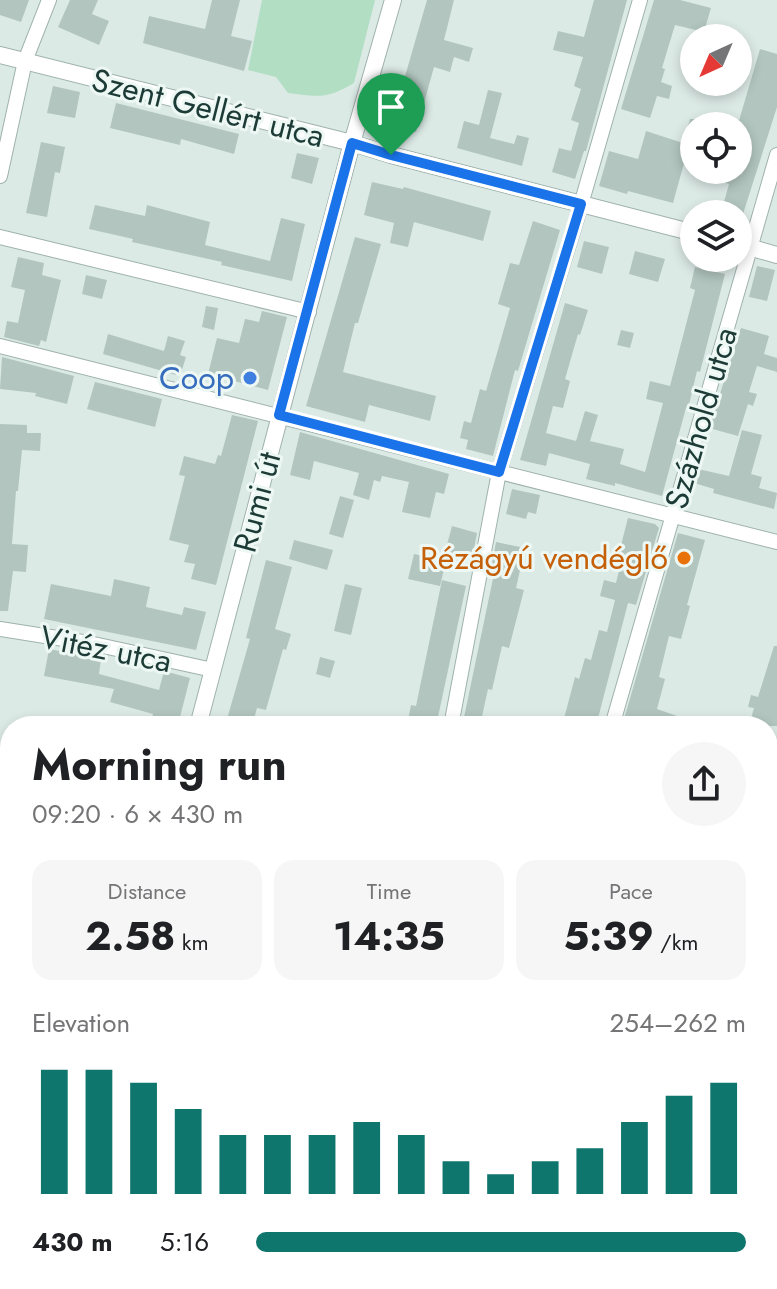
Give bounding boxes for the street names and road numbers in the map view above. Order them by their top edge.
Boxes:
street label: Szent Gellért utca [87,57,329,159]
street label: Százhold utca [653,322,749,514]
street label: Rumi út [222,446,293,557]
street label: Vitéz utca [36,614,176,684]

